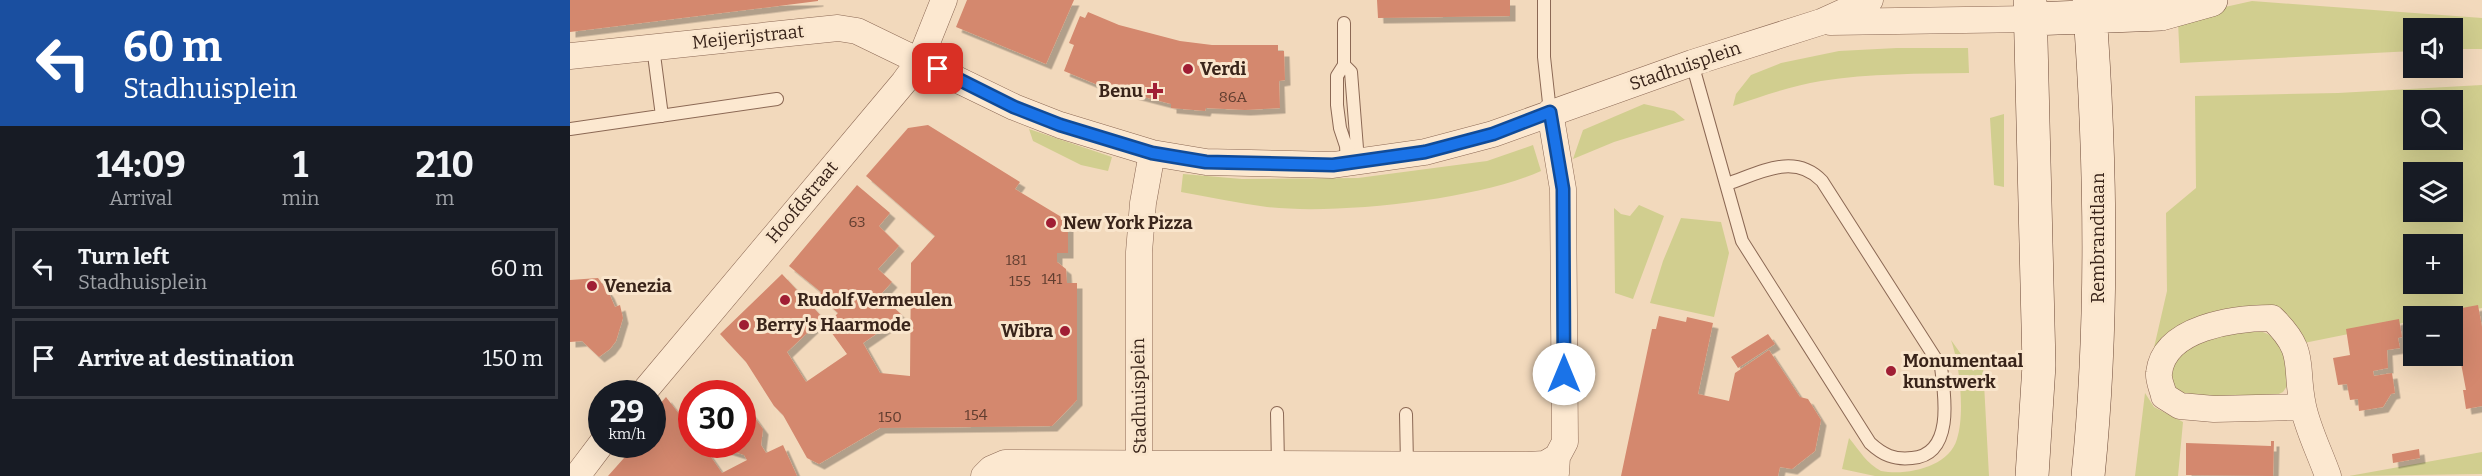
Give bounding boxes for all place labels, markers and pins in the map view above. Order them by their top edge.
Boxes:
pin [912,43,963,94]
place label: Verdi [1200,58,1246,80]
marker: Verdi [1181,62,1195,76]
place label: Benu [1099,80,1144,102]
marker: Benu [1148,84,1162,98]
place label: New York Pizza [1063,212,1193,234]
marker: New York Pizza [1044,216,1058,230]
place label: Venezia [604,275,672,297]
marker: Venezia [585,279,599,293]
place label: Rudolf Vermeulen [797,289,953,311]
marker: Rudolf Vermeulen [778,293,792,307]
place label: Berry's Haarmode [756,314,911,336]
marker: Berry's Haarmode [737,318,751,332]
place label: Wibra [1001,320,1053,342]
marker: Wibra [1058,324,1072,338]
place label: Monumentaal kunstwerk [1903,350,2024,393]
marker: Monumentaal kunstwerk [1884,364,1898,378]

